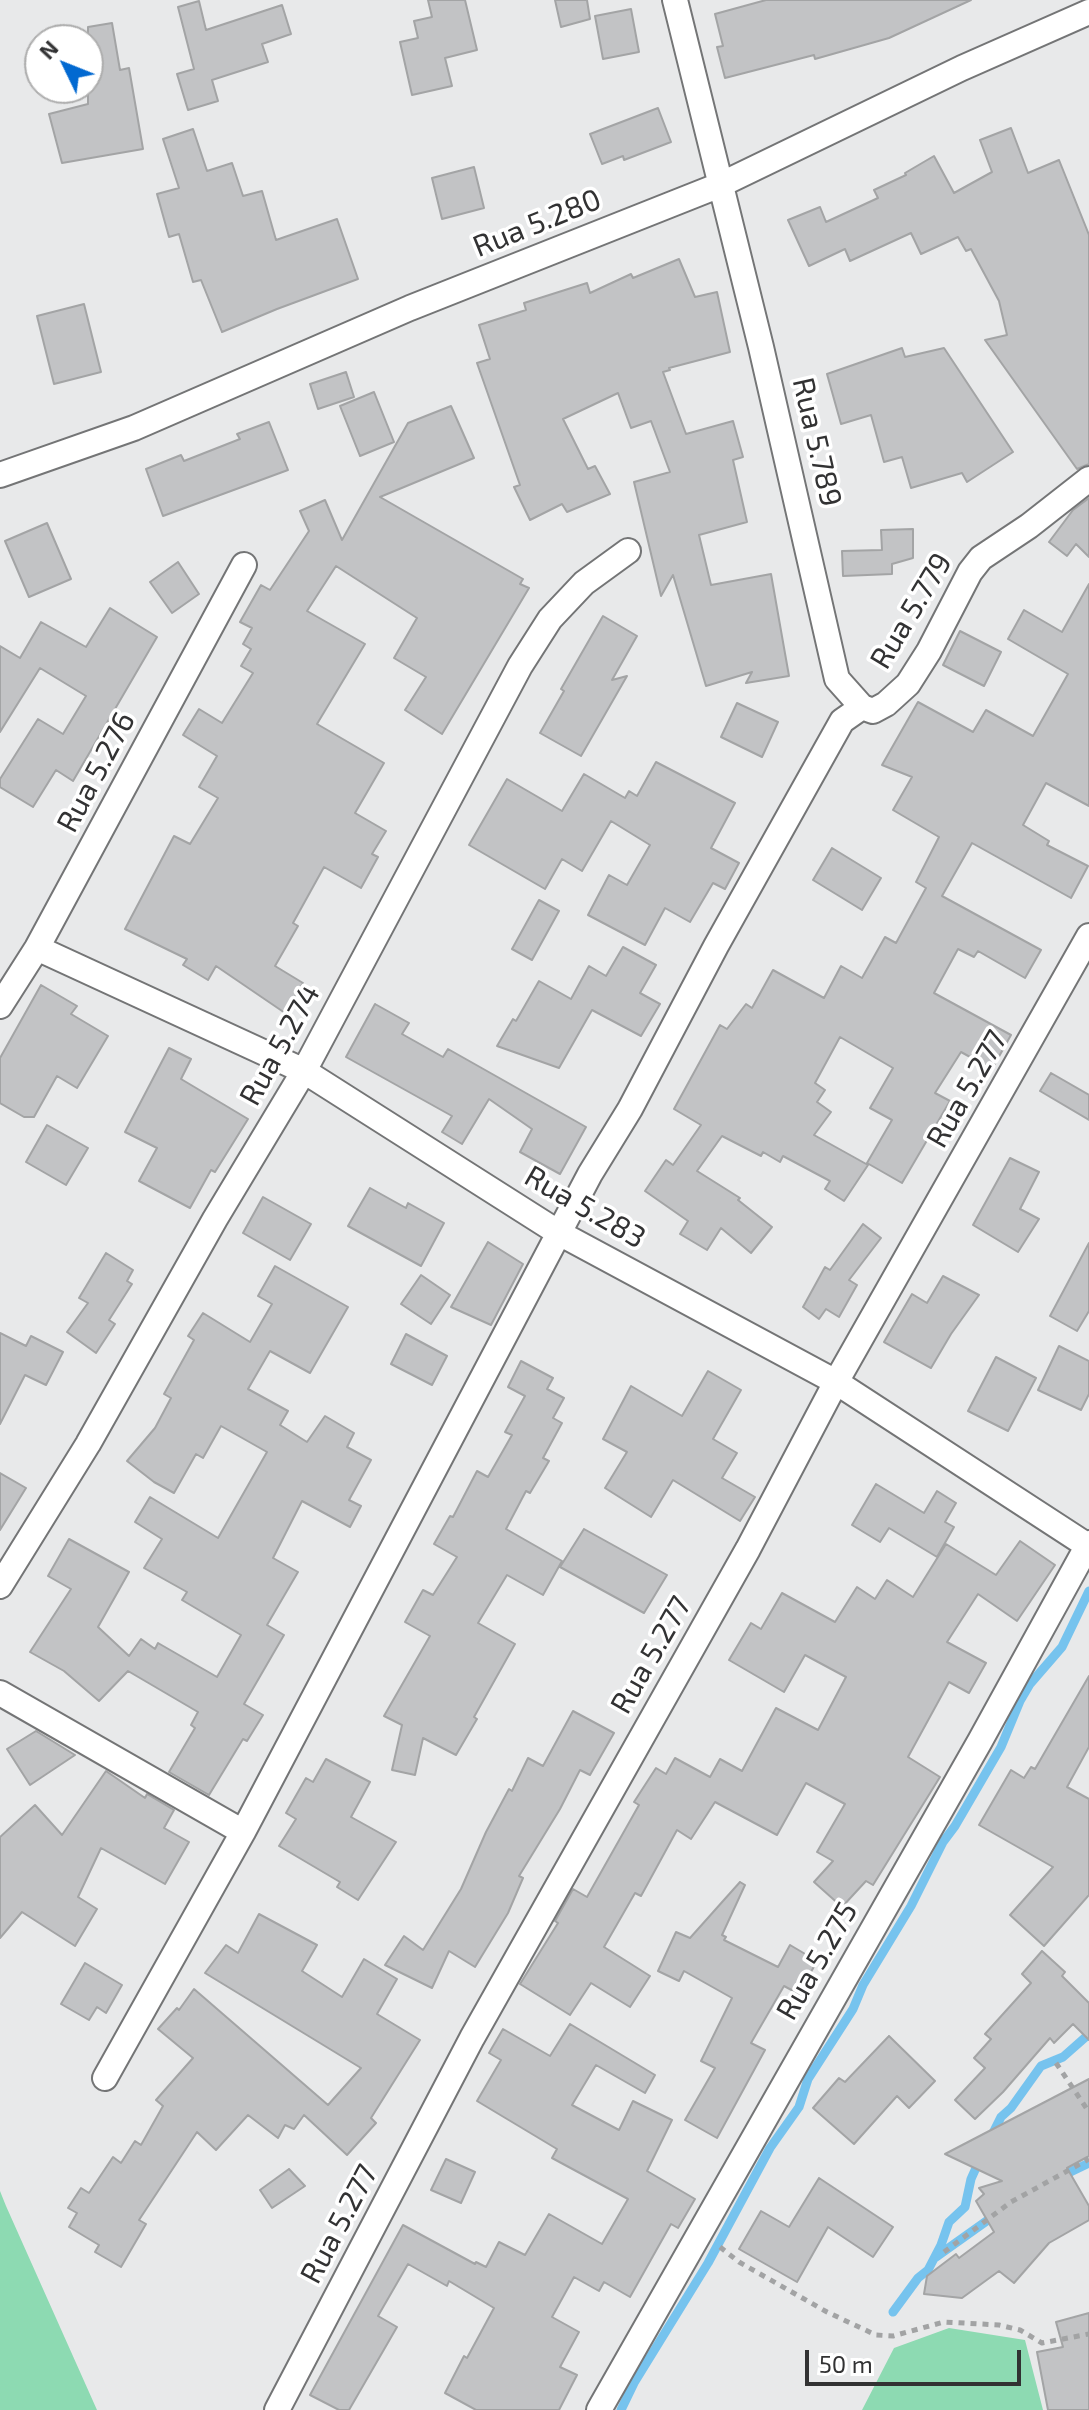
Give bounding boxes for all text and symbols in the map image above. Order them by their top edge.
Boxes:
north arrow [24,24,104,104]
text: N [33,34,63,64]
street label: Rua 5.280 [468,181,606,265]
street label: Rua 5.789 [785,374,849,510]
street label: Rua 5.779 [862,547,960,675]
street label: Rua 5.276 [49,706,143,838]
street label: Rua 5.274 [232,978,328,1112]
street label: Rua 5.277 [919,1024,1015,1154]
street label: Rua 5.283 [518,1158,652,1256]
street label: Rua 5.277 [603,1590,699,1720]
street label: Rua 5.275 [769,1896,865,2026]
street label: Rua 5.277 [293,2158,385,2290]
scale bar [809,2334,1025,2384]
text: 50 m [819,2349,873,2378]

